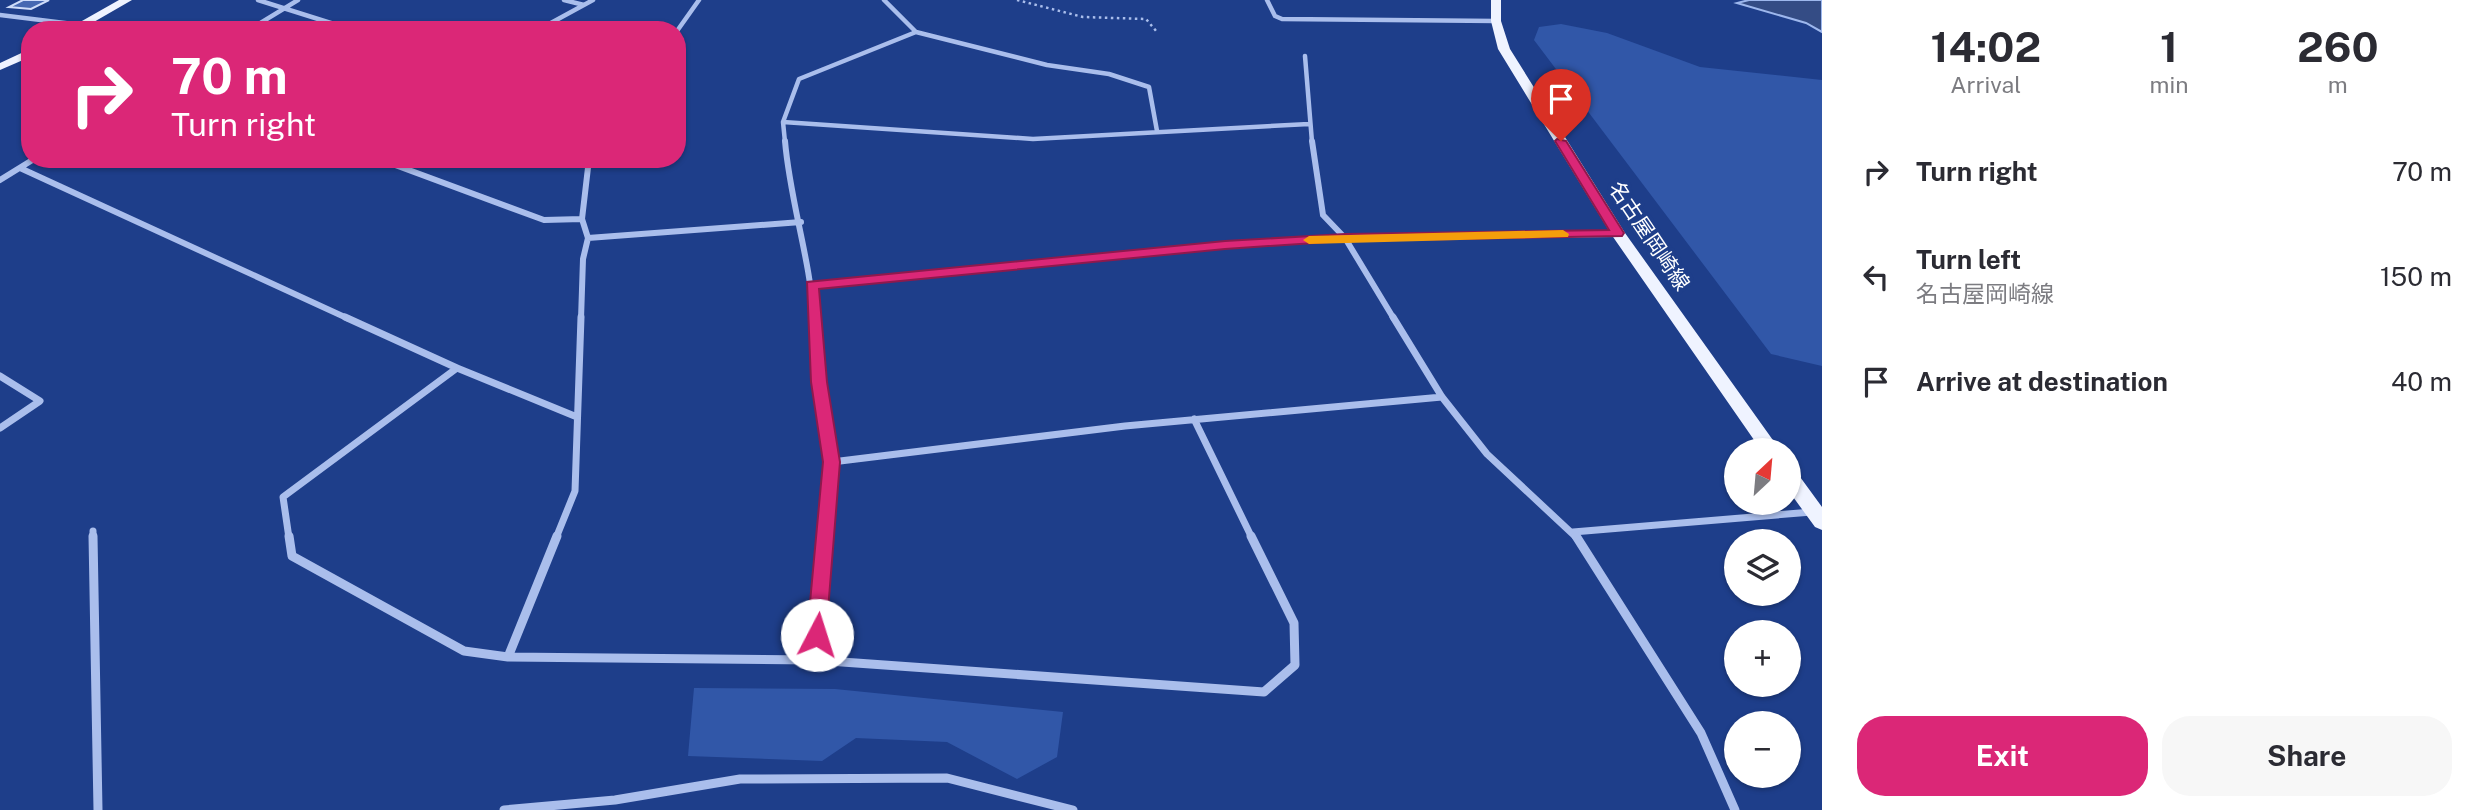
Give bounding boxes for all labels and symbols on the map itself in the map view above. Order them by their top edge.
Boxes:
pin [1531,69,1591,141]
street label: 名古屋岡崎線 [1604,177,1695,295]
north arrow [1724,438,1801,514]
position arrow [780,598,854,672]

